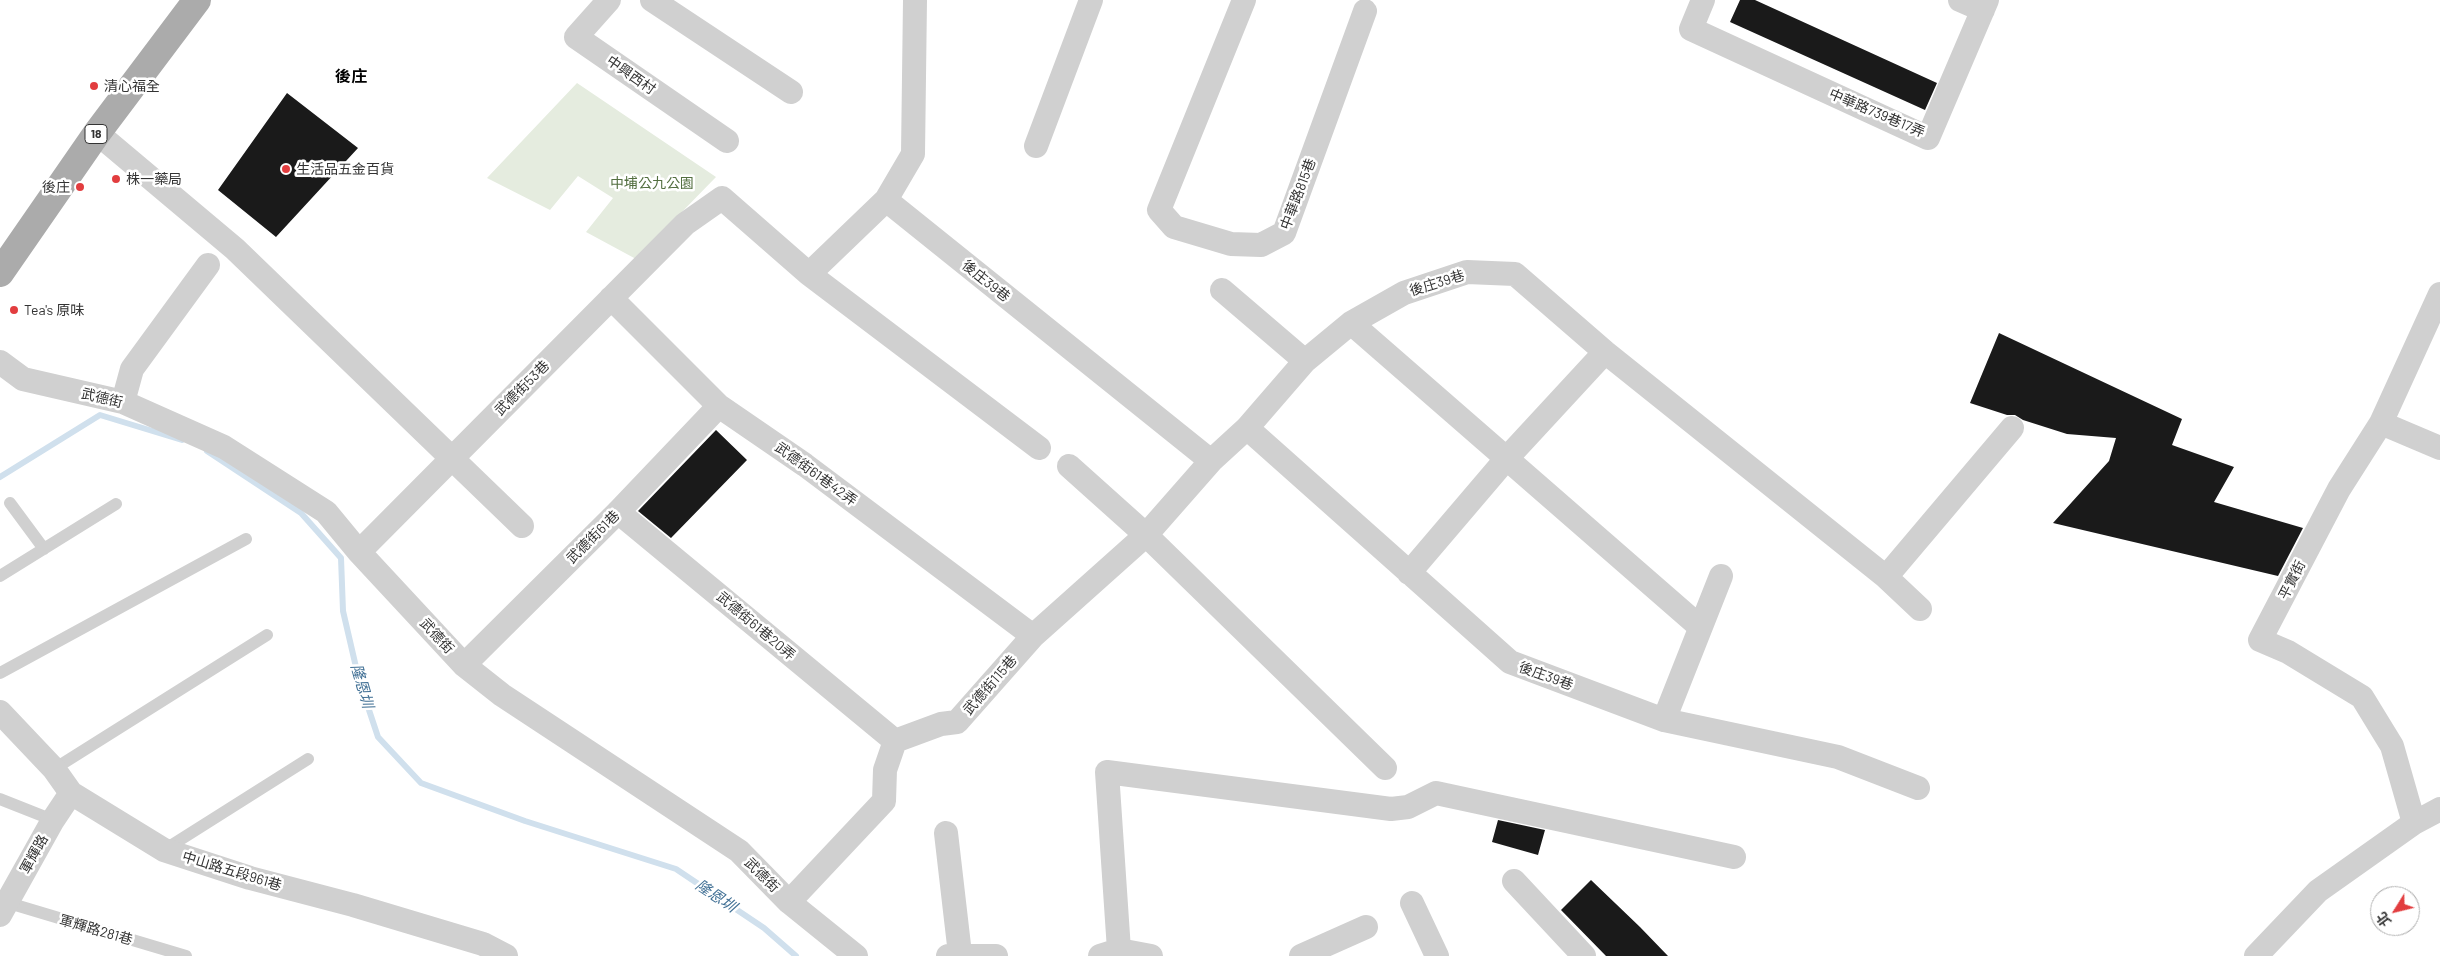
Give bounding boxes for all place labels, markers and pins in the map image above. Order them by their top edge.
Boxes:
place label: 清心福全 [104,78,160,94]
marker: 清心福全 [88,80,100,92]
place label: 生活品五金百貨 [296,161,394,177]
marker: 生活品五金百貨 [280,163,292,175]
place label: 株一藥局 [126,171,182,187]
marker: 株一藥局 [110,173,122,185]
place label: 後庄 [42,179,70,195]
marker: 後庄 [74,181,86,193]
place label: Tea's 原味 [24,302,84,318]
marker: Tea's 原味 [8,304,20,316]

